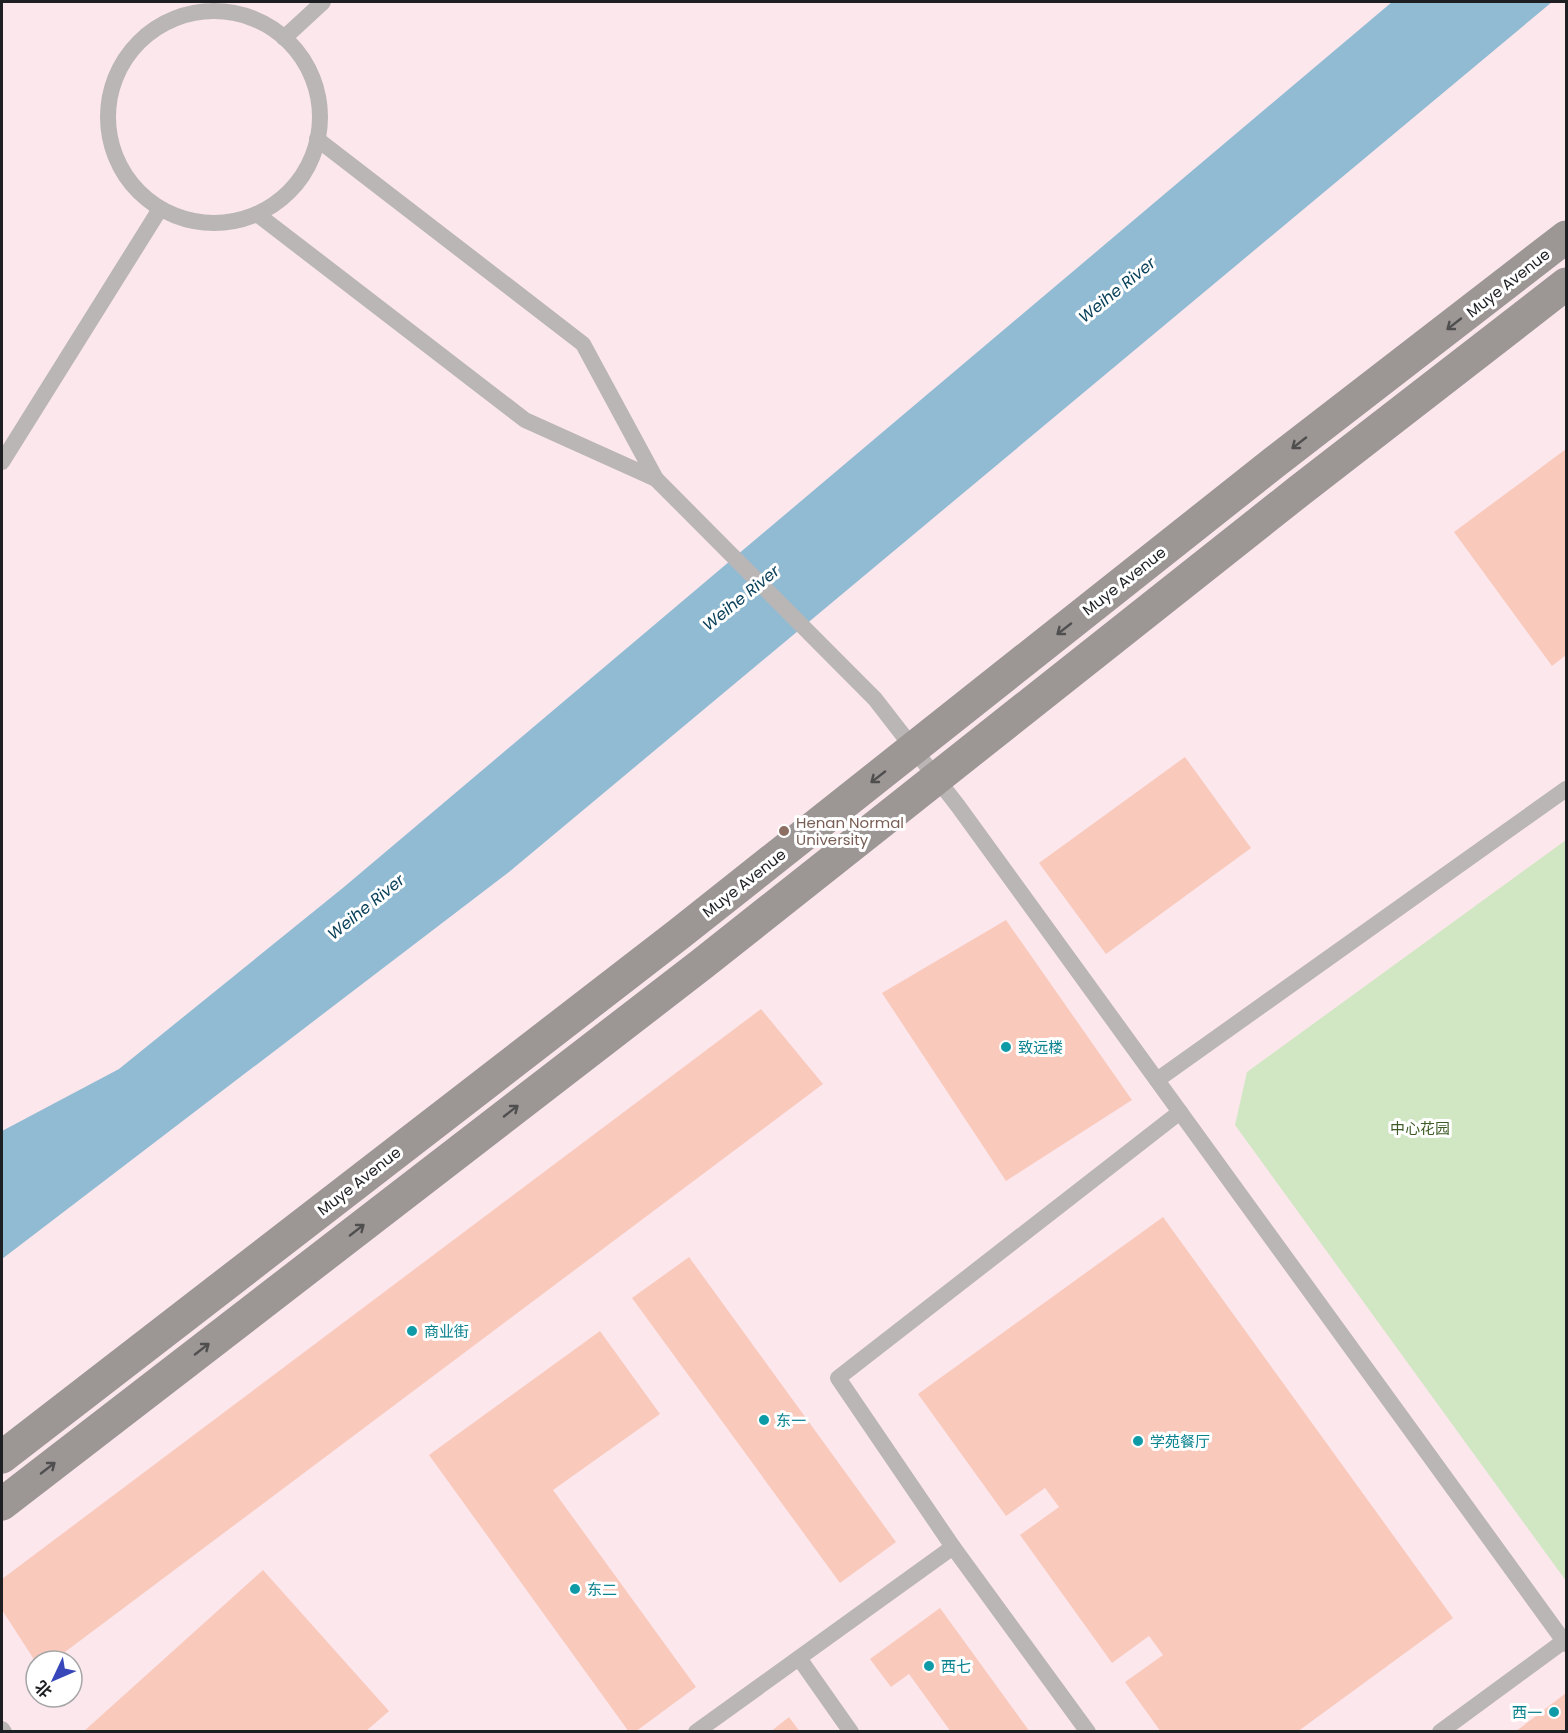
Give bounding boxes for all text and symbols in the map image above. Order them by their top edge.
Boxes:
street label: Muye Avenue [1462,244,1554,322]
water label: Weihe River [1074,251,1161,328]
one-way arrow [1446,318,1462,331]
one-way arrow [1291,437,1307,450]
street label: Muye Avenue [1078,542,1170,620]
water label: Weihe River [698,559,785,636]
one-way arrow [1056,623,1072,636]
one-way arrow [870,770,886,783]
place label: Henan Normal University [796,812,904,850]
marker: Henan Normal University [777,824,791,838]
street label: Muye Avenue [698,844,790,922]
water label: Weihe River [323,868,410,945]
place label: 致远楼 [1018,1037,1063,1058]
marker: 致远楼 [999,1040,1013,1054]
one-way arrow [503,1104,519,1117]
park label: 中心花园 [1390,1118,1450,1139]
street label: Muye Avenue [313,1142,405,1220]
one-way arrow [348,1224,364,1236]
place label: 商业街 [424,1321,469,1342]
marker: 商业街 [405,1324,419,1338]
one-way arrow [194,1343,210,1355]
place label: 东一 [776,1410,806,1431]
marker: 东一 [757,1413,771,1427]
place label: 学苑餐厅 [1150,1431,1210,1452]
marker: 学苑餐厅 [1131,1434,1145,1448]
one-way arrow [40,1462,56,1475]
place label: 东二 [587,1579,617,1600]
marker: 东二 [568,1582,582,1596]
north arrow [24,1649,84,1709]
place label: 西七 [941,1656,971,1677]
marker: 西七 [922,1659,936,1673]
text: 北 [30,1675,57,1703]
place label: 西一 [1512,1702,1542,1723]
marker: 西一 [1547,1705,1561,1719]

